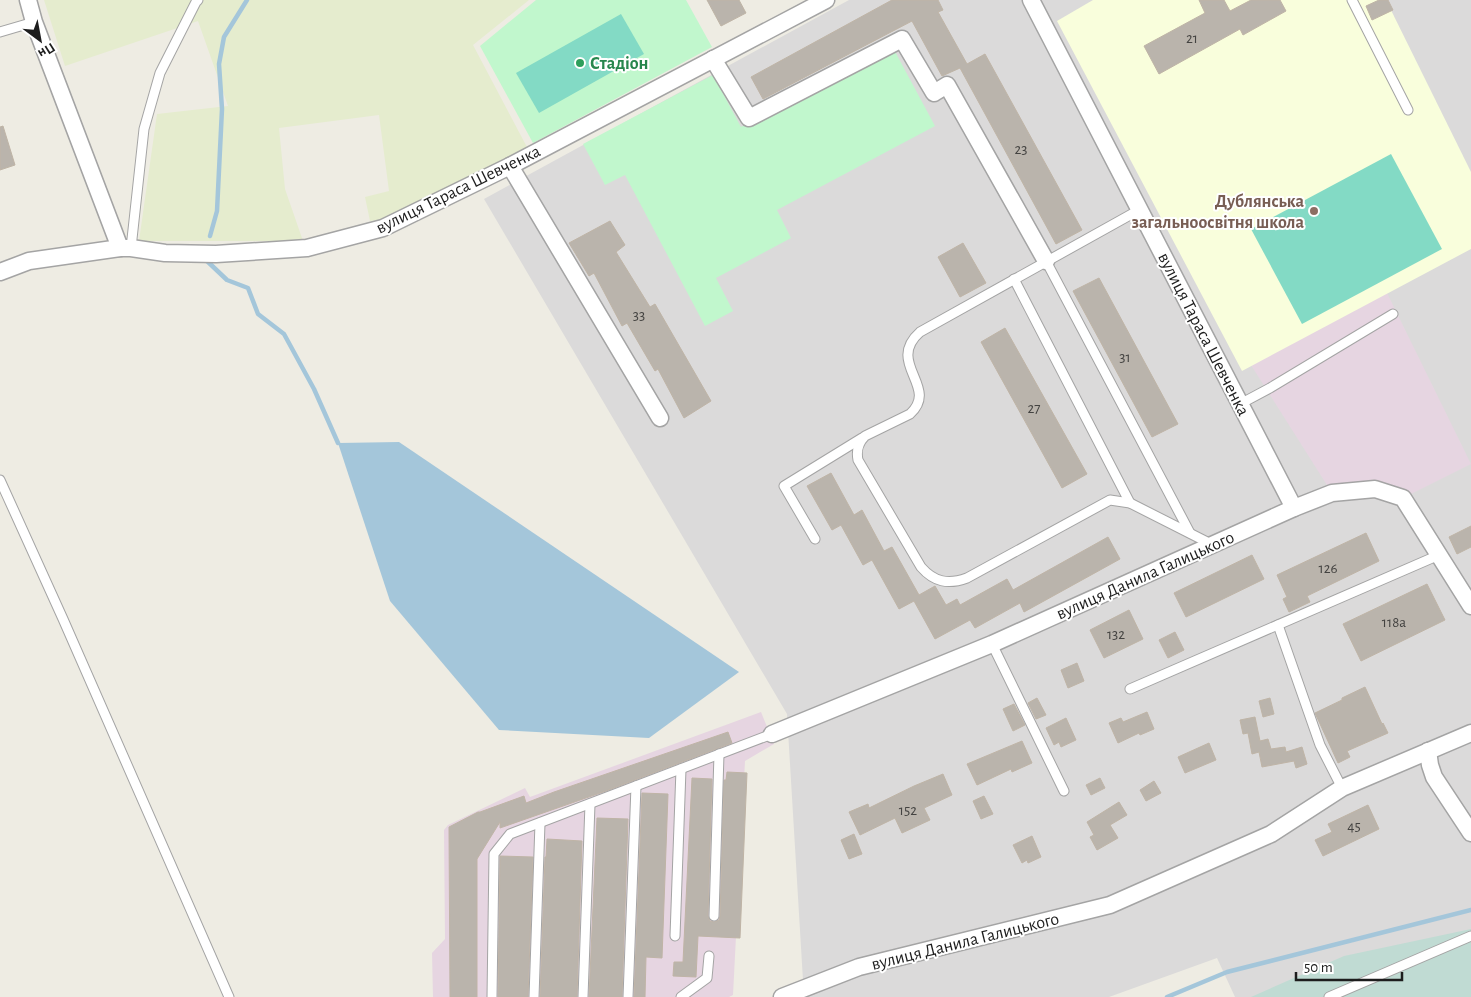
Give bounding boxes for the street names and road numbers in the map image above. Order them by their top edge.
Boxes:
street label: вулиця Тараса Шевченка [373,142,543,238]
street label: вулиця Тараса Шевченка [1154,250,1252,419]
street label: вулиця Данила Галицького [1054,529,1237,623]
street label: вулиця Данила Галицького [870,910,1061,974]

